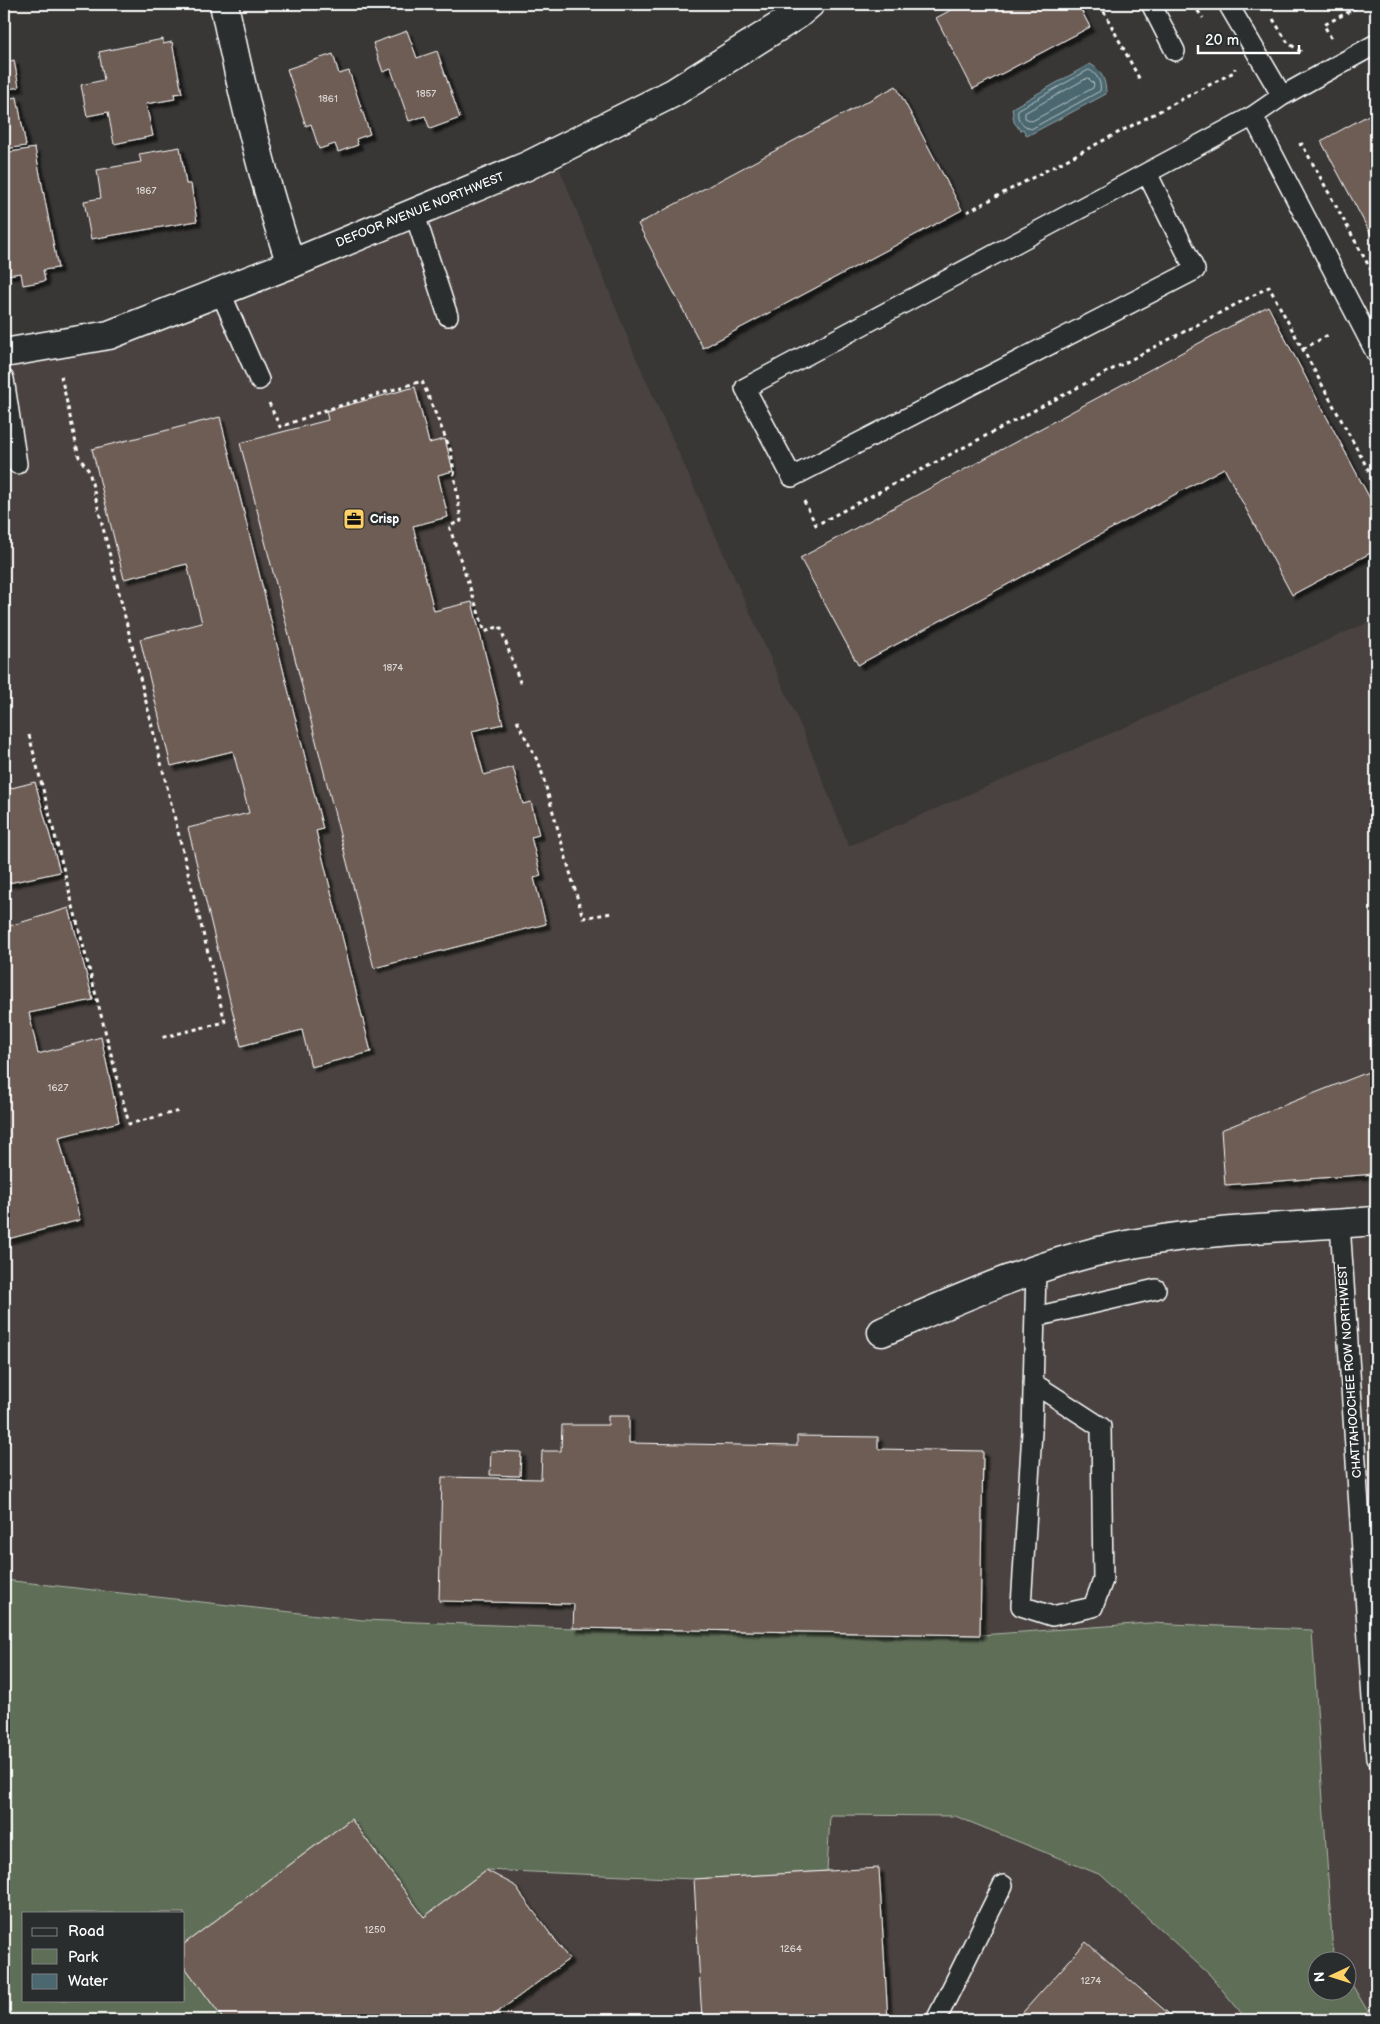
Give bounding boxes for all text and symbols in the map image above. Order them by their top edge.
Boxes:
scale bar [1198,22,1299,54]
text: 20 m [1205,31,1239,50]
house number: 1857 [416,88,436,100]
house number: 1861 [318,93,338,105]
street label: DEFOOR AVENUE NORTHWEST [334,169,507,251]
house number: 1867 [136,185,156,197]
office icon: Crisp [342,507,366,531]
place label: Crisp [370,512,399,527]
house number: 1874 [383,662,403,674]
house number: 1627 [48,1082,68,1094]
street label: CHATTAHOOCHEE ROW NORTHWEST [1335,1263,1365,1479]
legend [22,1912,185,2002]
text: Road [68,1922,104,1941]
house number: 1250 [364,1924,386,1936]
house number: 1264 [780,1943,802,1955]
text: Park [68,1948,99,1967]
north arrow [1308,1952,1358,2002]
text: N [1311,1971,1328,1983]
text: Water [68,1972,108,1991]
house number: 1274 [1081,1975,1101,1987]

